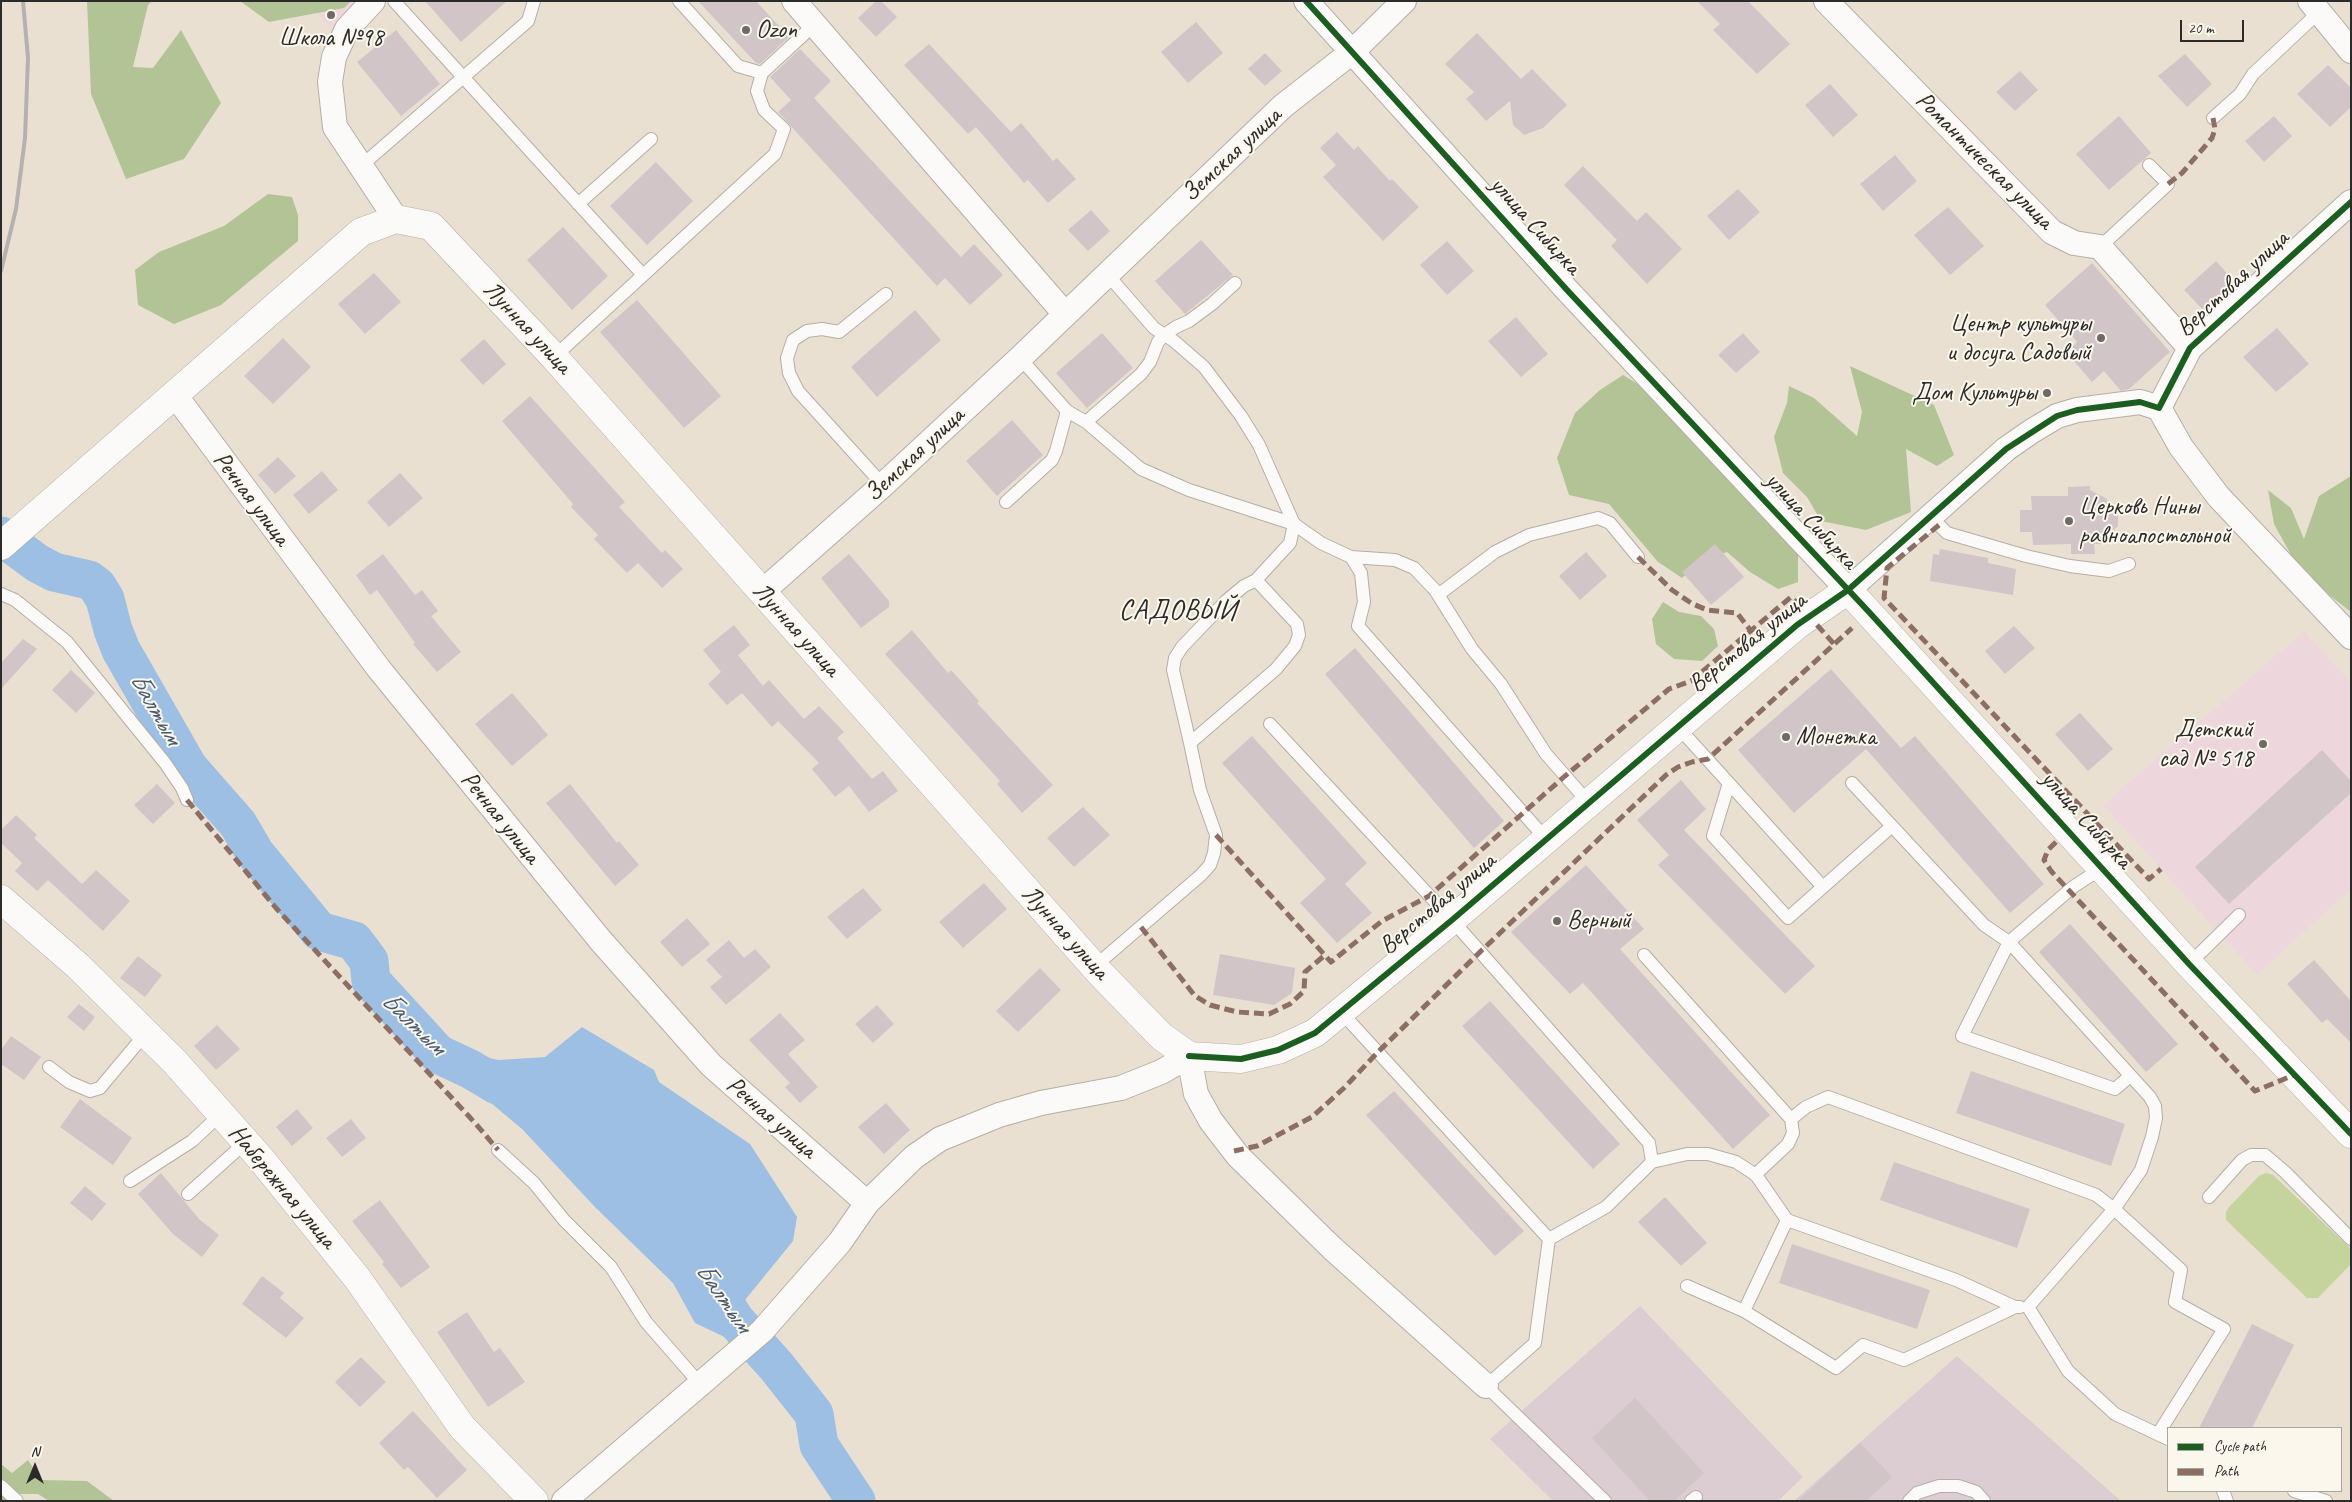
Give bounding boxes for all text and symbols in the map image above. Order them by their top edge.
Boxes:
marker: Школа №98 [325,9,337,21]
scale bar [2182,10,2246,42]
place label: Ozon [756,15,797,45]
text: 20 m [2188,19,2214,38]
place label: Школа №98 [279,23,383,53]
marker: Ozon [740,24,752,36]
street label: Романтическая улица [1909,86,2059,236]
street label: Земская улица [1176,101,1288,209]
street label: улица Сибирка [1483,171,1587,281]
street label: Верстовая улица [2171,224,2295,344]
street label: Лунная улица [476,275,578,381]
place label: Центр культуры и досуга Садовый [1946,309,2091,368]
marker: Центр культуры и досуга Садовый [2095,332,2107,344]
place label: Дом Культуры [1912,378,2037,408]
marker: Дом Культуры [2041,387,2053,399]
street label: Земская улица [859,401,971,509]
street label: Речная улица [206,446,296,552]
street label: улица Сибирка [1758,466,1864,576]
place label: Церковь Нины равноапостольной [2079,492,2231,551]
marker: Церковь Нины равноапостольной [2063,515,2075,527]
street label: Лунная улица [746,577,846,683]
street label: Верстовая улица [1683,586,1813,700]
district label: САДОВЫЙ [1118,595,1238,629]
water label: Балтым [122,668,188,750]
place label: Детский сад № 518 [2159,715,2253,774]
place label: Монетка [1796,722,1876,752]
marker: Монетка [1780,731,1792,743]
marker: Детский сад № 518 [2257,738,2269,750]
street label: улица Сибирка [2034,765,2138,875]
street label: Речная улица [454,766,546,870]
street label: Верстовая улица [1374,847,1502,961]
street label: Лунная улица [1015,880,1115,986]
place label: Верный [1567,906,1631,936]
marker: Верный [1551,915,1563,927]
water label: Балтым [374,986,452,1062]
street label: Речная улица [720,1071,822,1165]
street label: Набережная улица [221,1119,343,1255]
water label: Балтым [688,1257,758,1339]
legend [2167,1427,2342,1492]
text: Cycle path [2214,1437,2266,1456]
north arrow [10,1442,60,1492]
text: N [31,1443,39,1460]
text: Path [2214,1462,2239,1481]

